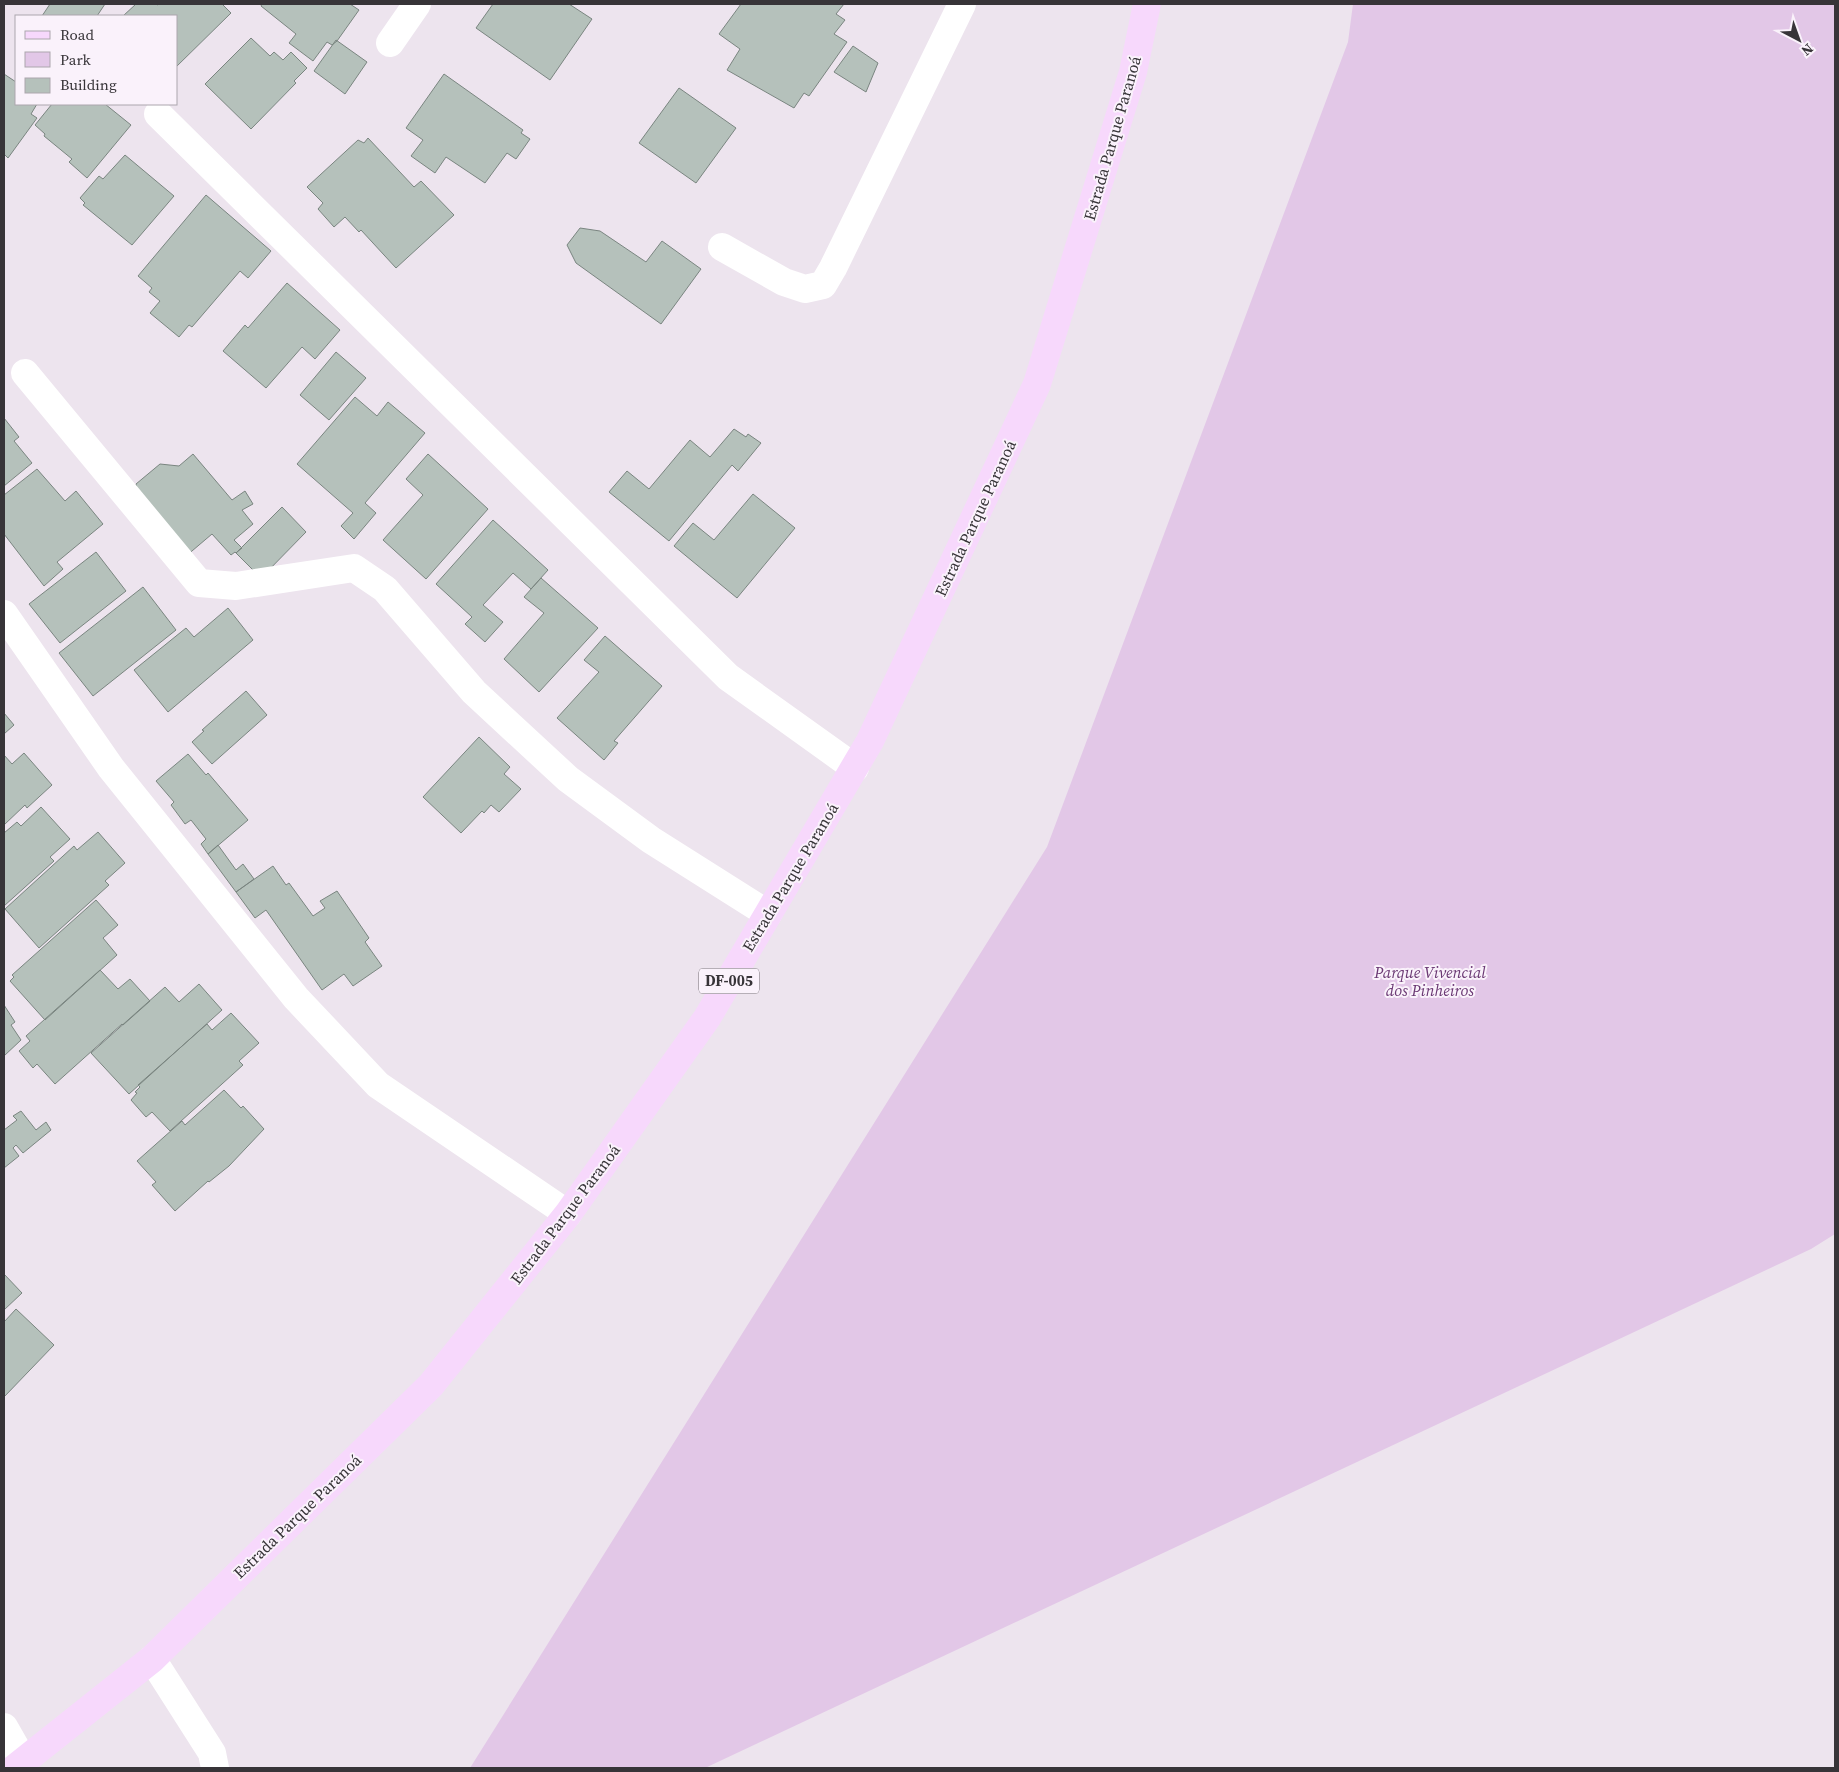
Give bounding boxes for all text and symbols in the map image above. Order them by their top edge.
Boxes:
legend [15,15,178,105]
north arrow [1774,15,1824,65]
text: Road [60,24,94,45]
text: N [1797,39,1818,61]
text: Park [60,49,92,70]
street label: Estrada Parque Paranoá [1078,52,1146,223]
text: Building [60,74,117,95]
street label: Estrada Parque Paranoá [929,435,1021,600]
street label: Estrada Parque Paranoá [737,798,844,956]
park label: Parque Vivencial dos Pinheiros [1373,961,1486,1001]
road number: DF-005 [699,968,759,994]
street label: Estrada Parque Paranoá [505,1139,625,1289]
street label: Estrada Parque Paranoá [228,1448,366,1583]

